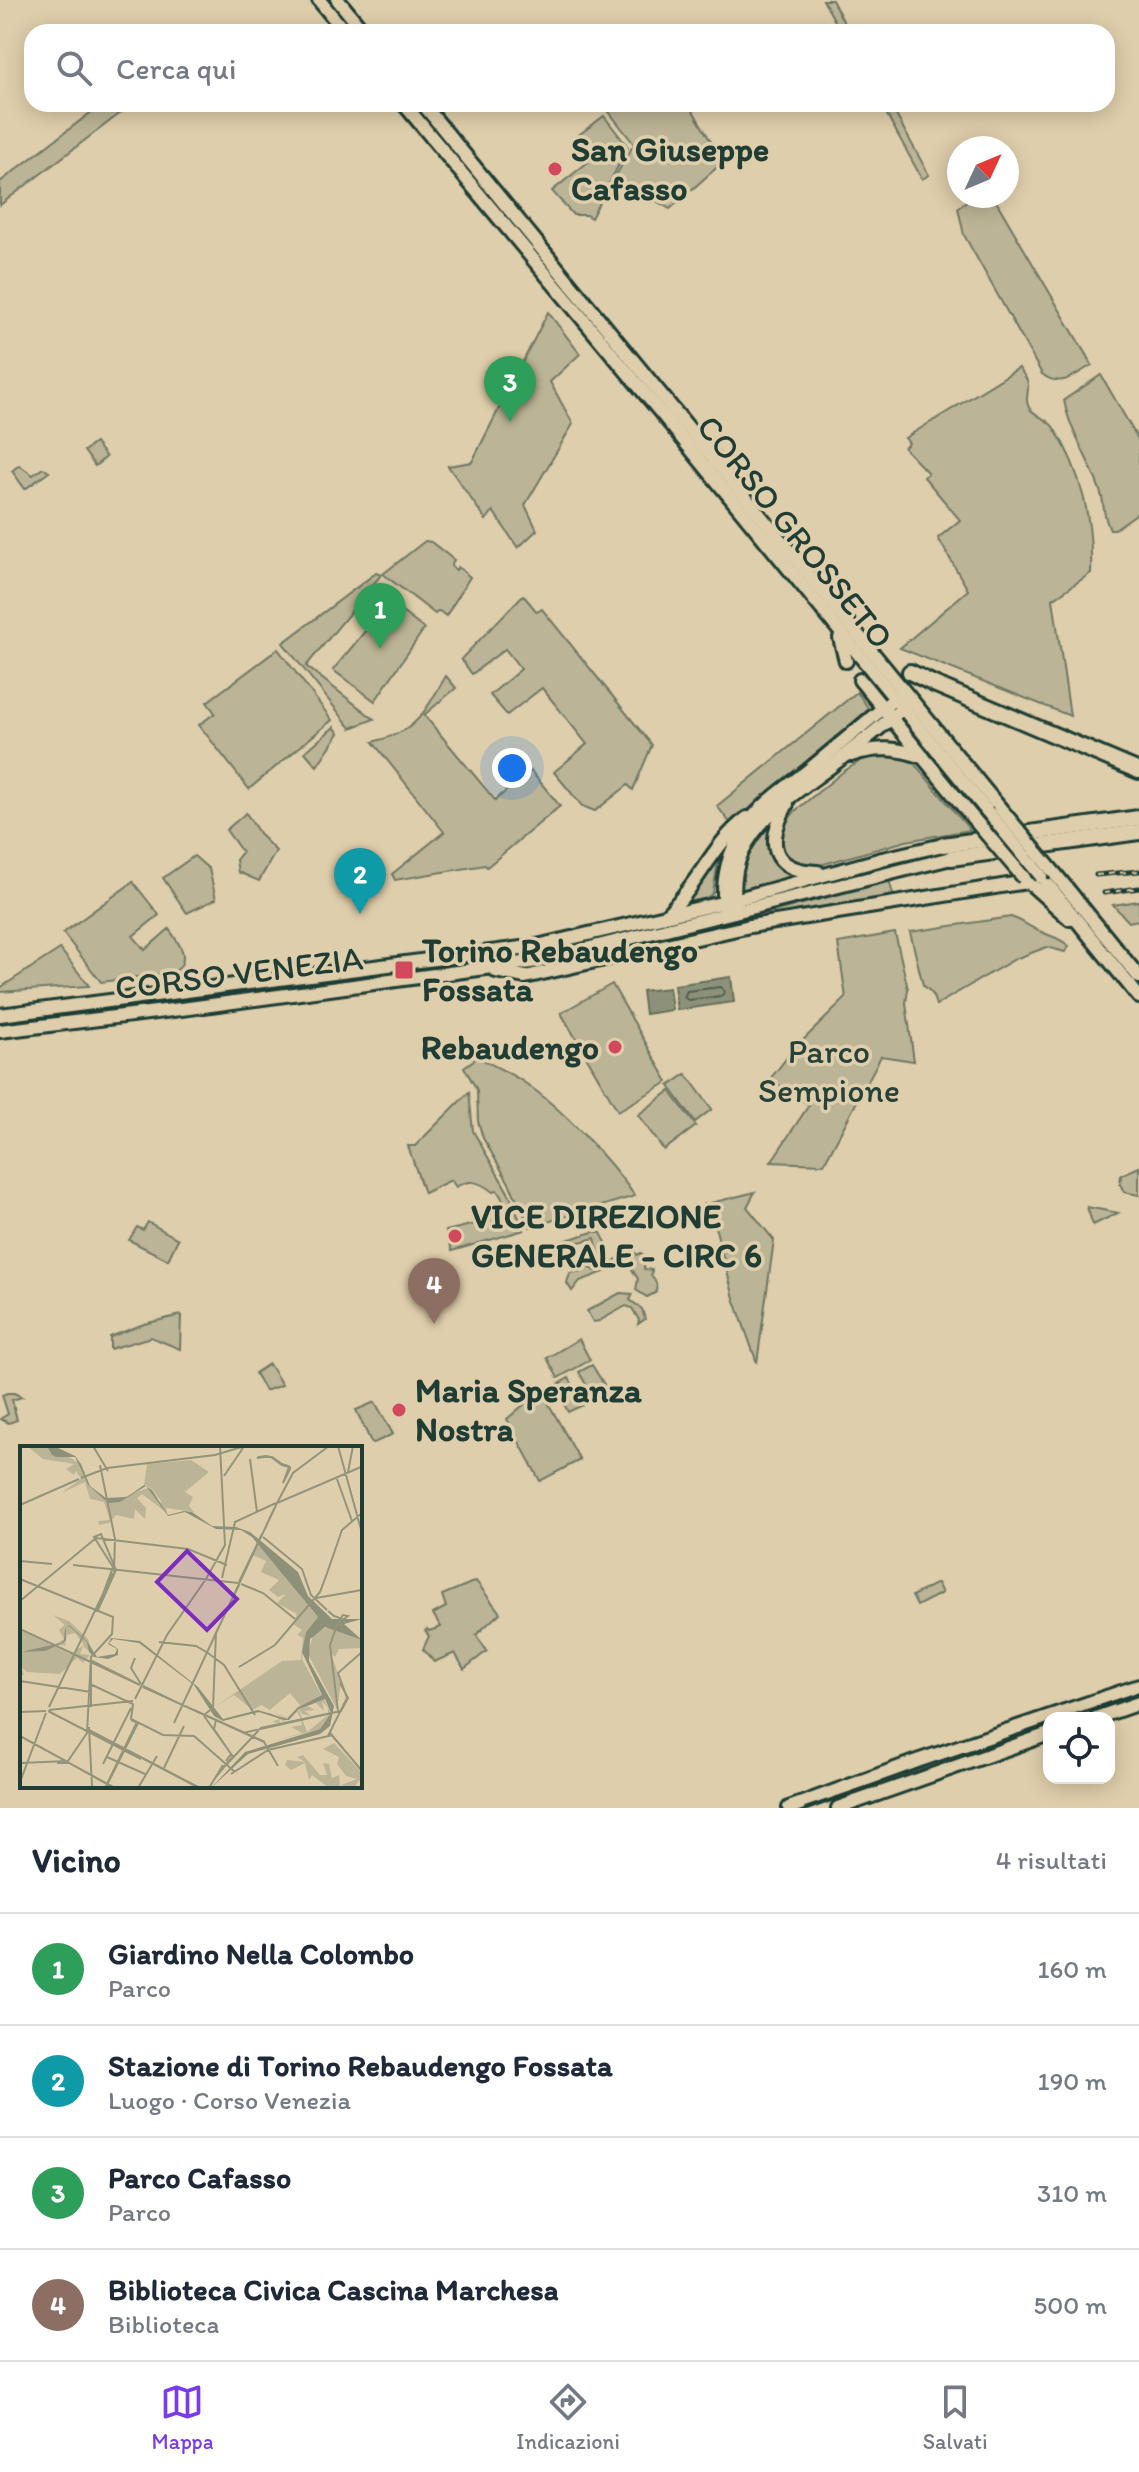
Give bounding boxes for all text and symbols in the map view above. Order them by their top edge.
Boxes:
search box [24,24,1115,112]
icon: search [52,46,96,90]
text: Cerca qui [116,50,236,87]
place label: San Giuseppe Cafasso [571,129,769,209]
north arrow [947,136,1019,208]
marker: San Giuseppe Cafasso [546,160,564,178]
pin: 3 [484,356,536,422]
street label: CORSO GROSSETO [688,407,902,657]
pin: 1 [354,583,406,649]
your location [492,748,532,788]
pin: 2 [334,848,386,914]
place label: Torino Rebaudengo Fossata [421,930,698,1010]
street label: CORSO VENEZIA [113,937,366,1009]
marker: Torino Rebaudengo Fossata [393,959,415,981]
place label: Rebaudengo [421,1027,599,1068]
park label: Parco Sempione [758,1031,900,1111]
marker: Rebaudengo [606,1038,624,1056]
place label: VICE DIREZIONE GENERALE - CIRC 6 [471,1196,762,1276]
marker: VICE DIREZIONE GENERALE - CIRC 6 [446,1227,464,1245]
pin: 4 [408,1258,460,1324]
place label: Maria Speranza Nostra [415,1370,642,1450]
marker: Maria Speranza Nostra [390,1401,408,1419]
inset map [20,1446,362,1788]
map controls [1043,1712,1115,1784]
button: locate [1043,1712,1115,1784]
text: Vicino [32,1840,121,1881]
text: 4 risultati [996,1844,1107,1876]
text: Giardino Nella Colombo [108,1935,414,1972]
text: 1 [52,1953,64,1985]
text: 160 m [1037,1953,1107,1985]
text: Parco [108,1972,171,2004]
text: Stazione di Torino Rebaudengo Fossata [108,2047,613,2084]
text: 2 [51,2065,65,2097]
text: 190 m [1038,2065,1107,2097]
text: Luogo · Corso Venezia [108,2084,351,2116]
text: Parco Cafasso [108,2159,291,2196]
text: 3 [51,2177,65,2209]
text: 310 m [1037,2177,1107,2209]
text: Parco [108,2196,171,2228]
text: Biblioteca Civica Cascina Marchesa [108,2271,558,2308]
text: 4 [50,2289,66,2321]
text: 500 m [1034,2289,1107,2321]
text: Biblioteca [108,2308,219,2340]
tab: Mappa [151,2380,213,2455]
tab: Indicazioni [516,2380,620,2455]
tab: Salvati [923,2380,988,2455]

